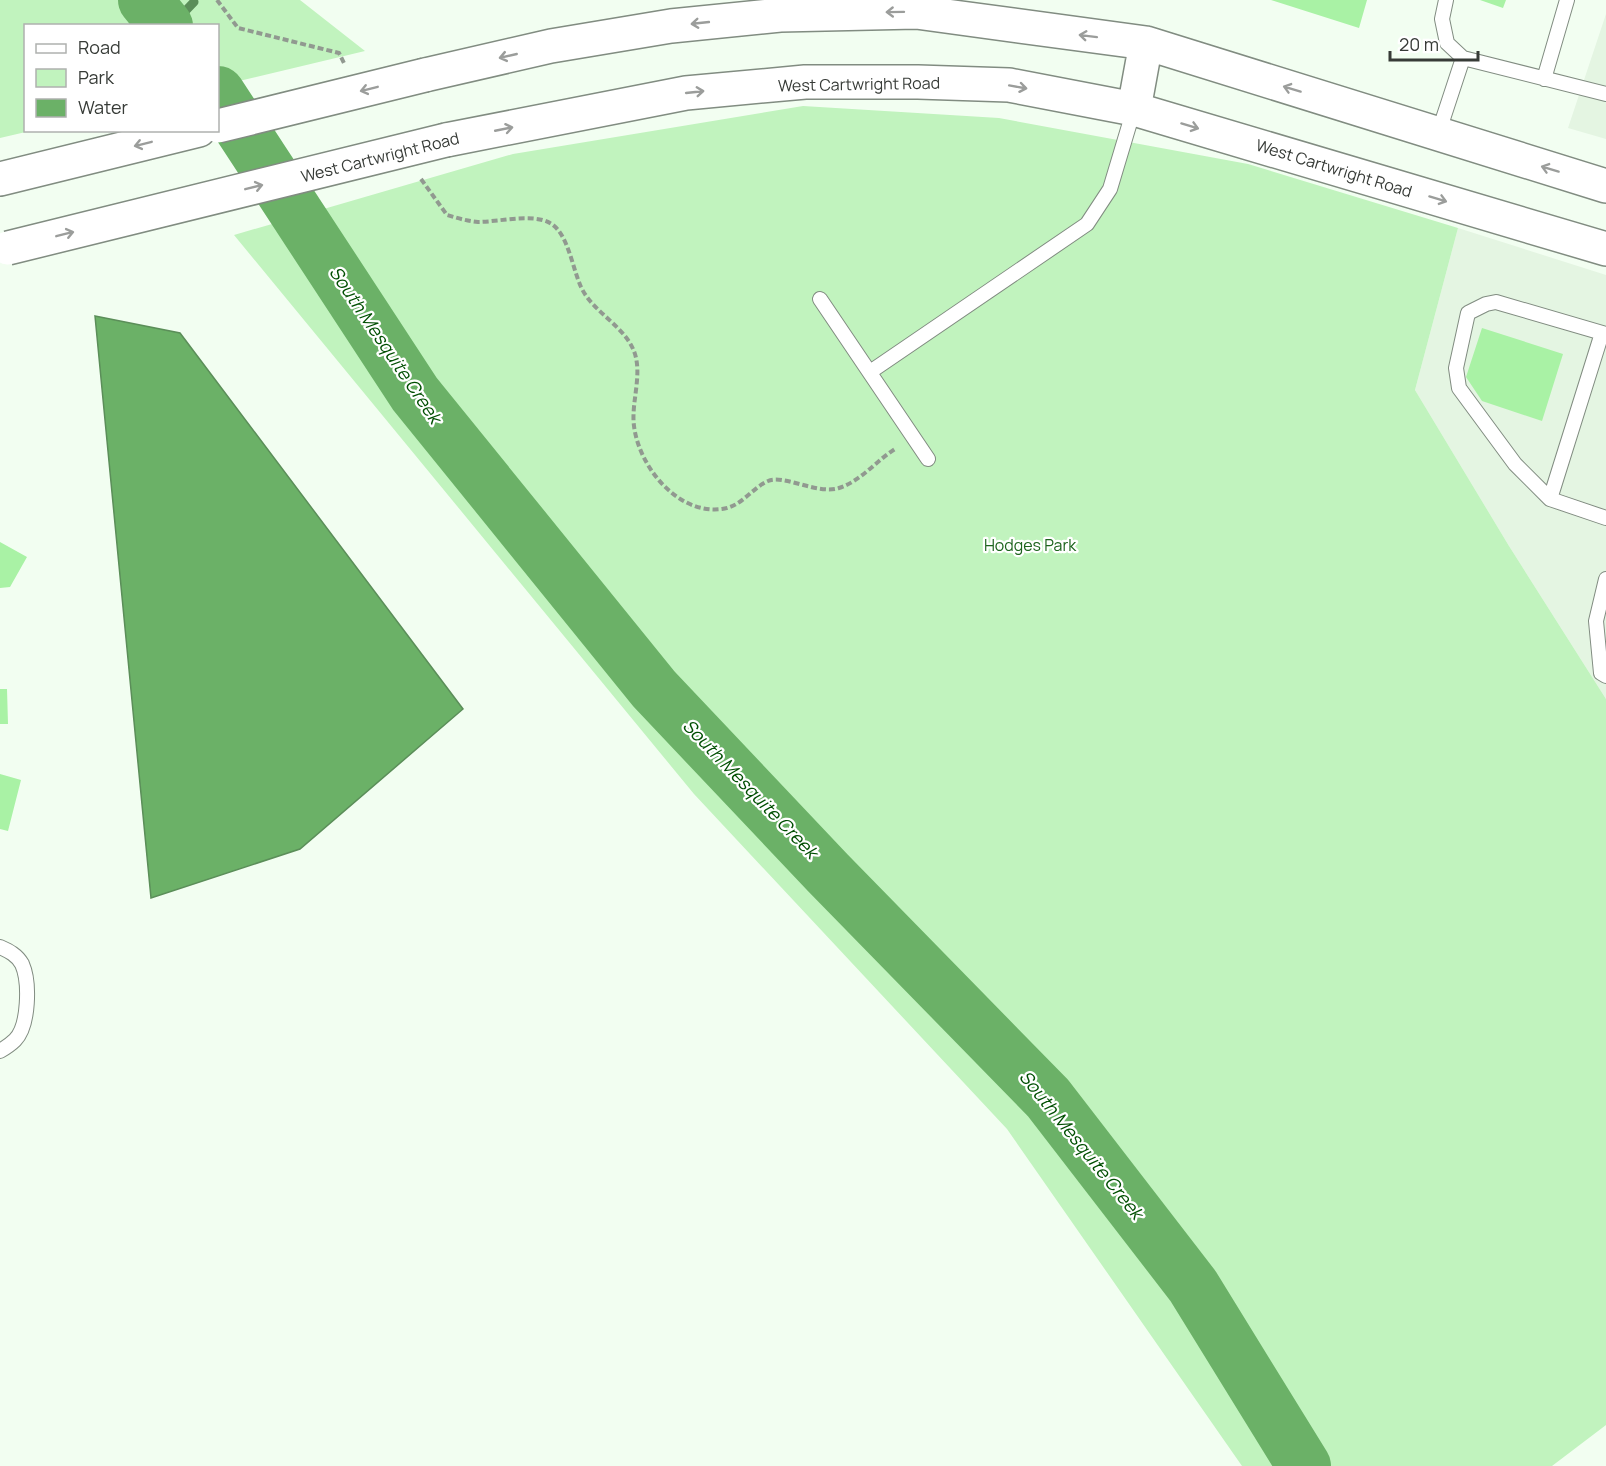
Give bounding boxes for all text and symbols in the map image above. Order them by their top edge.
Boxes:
one-way arrow [885,7,905,18]
one-way arrow [691,18,710,29]
legend [24,24,219,132]
scale bar [1390,24,1478,62]
one-way arrow [1078,30,1098,41]
text: 20 m [1399,32,1439,56]
text: Road [78,35,121,59]
one-way arrow [499,50,518,62]
text: Park [78,65,115,89]
street label: West Cartwright Road [778,72,940,96]
one-way arrow [1007,82,1027,93]
one-way arrow [1283,83,1302,94]
one-way arrow [359,84,378,96]
one-way arrow [685,86,705,97]
text: Water [78,95,128,119]
one-way arrow [1180,121,1199,132]
one-way arrow [494,122,513,134]
street label: West Cartwright Road [299,127,461,187]
street label: West Cartwright Road [1253,134,1415,202]
one-way arrow [133,139,152,151]
one-way arrow [1541,163,1560,174]
one-way arrow [244,181,263,193]
one-way arrow [1428,194,1447,205]
one-way arrow [55,228,74,240]
water label: South Mesquite Creek [324,261,449,430]
park label: Hodges Park [984,534,1077,556]
water label: South Mesquite Creek [678,714,826,865]
water label: South Mesquite Creek [1014,1065,1151,1226]

